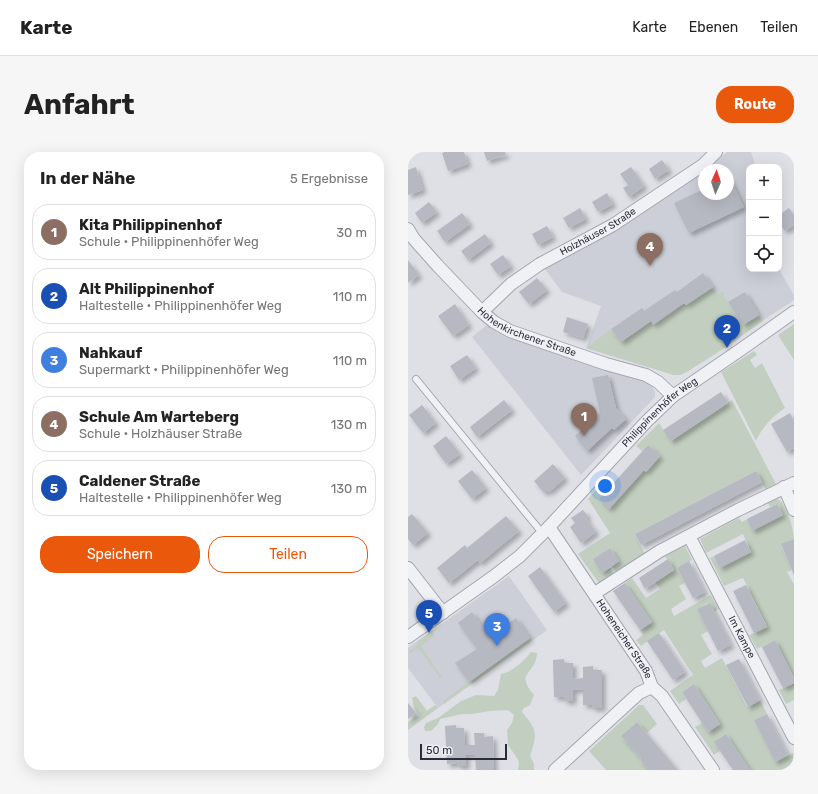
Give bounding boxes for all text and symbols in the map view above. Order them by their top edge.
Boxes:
text: Karte [20,16,72,39]
text: Karte [632,19,667,36]
text: Ebenen [689,19,738,36]
text: Teilen [760,19,798,36]
button: Route [716,86,794,123]
text: Anfahrt [24,88,135,121]
north arrow [698,164,734,200]
map controls [746,164,782,272]
button: + [746,164,782,200]
text: In der Nähe [40,168,135,188]
text: 5 Ergebnisse [290,171,368,186]
button: − [746,200,782,236]
street label: Holzhäuser Straße [558,205,639,258]
text: Kita Philippinenhof [79,216,222,234]
text: 1 [51,225,57,240]
text: 30 m [336,225,367,240]
pin: 4 [637,233,663,266]
text: Schule · Philippinenhöfer Weg [79,234,259,249]
button: locate [746,236,782,272]
text: Alt Philippinenhof [79,280,214,298]
text: 2 [50,289,58,304]
text: 110 m [333,289,367,304]
text: Haltestelle · Philippinenhöfer Weg [79,298,282,313]
street label: Hohenkirchener Straße [475,305,578,359]
pin: 2 [714,315,740,348]
text: Nahkauf [79,344,142,362]
text: 3 [50,353,58,368]
text: 110 m [333,353,367,368]
text: Supermarkt · Philippinenhöfer Weg [79,362,289,377]
street label: Philippinenhöfer Weg [620,375,700,450]
pin: 1 [571,403,597,436]
text: Schule Am Warteberg [79,408,239,426]
text: 4 [50,417,58,432]
text: 130 m [331,417,367,432]
text: Schule · Holzhäuser Straße [79,426,242,441]
text: Caldener Straße [79,472,200,490]
your location [595,476,615,496]
text: 5 [50,481,58,496]
text: 130 m [331,481,367,496]
text: Haltestelle · Philippinenhöfer Weg [79,490,282,505]
button: Speichern [40,536,200,573]
button: Teilen [208,536,368,573]
street label: Hoheneicher Straße [594,597,654,681]
pin: 5 [416,600,442,633]
pin: 3 [484,613,510,646]
street label: Im Kampe [726,614,758,661]
scale bar [420,742,507,761]
text: 50 m [426,744,452,757]

